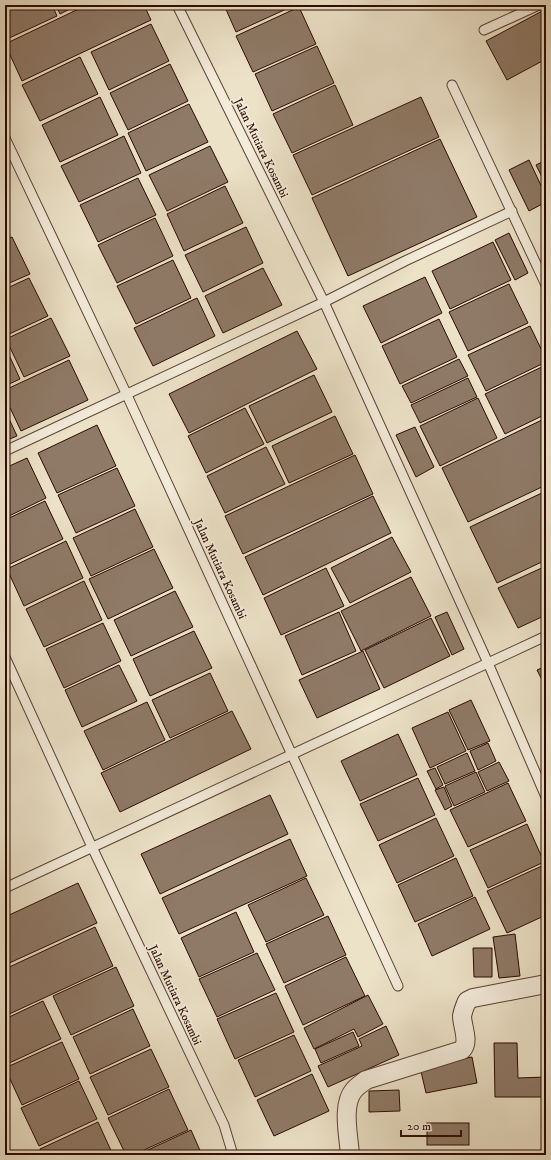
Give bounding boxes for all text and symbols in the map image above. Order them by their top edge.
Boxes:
street label: Jalan Mutiara Kosambi [230,95,292,200]
street label: Jalan Mutiara Kosambi [190,516,250,622]
street label: Jalan Mutiara Kosambi [145,942,205,1048]
scale bar [401,1112,461,1138]
text: 20 m [407,1119,431,1134]

